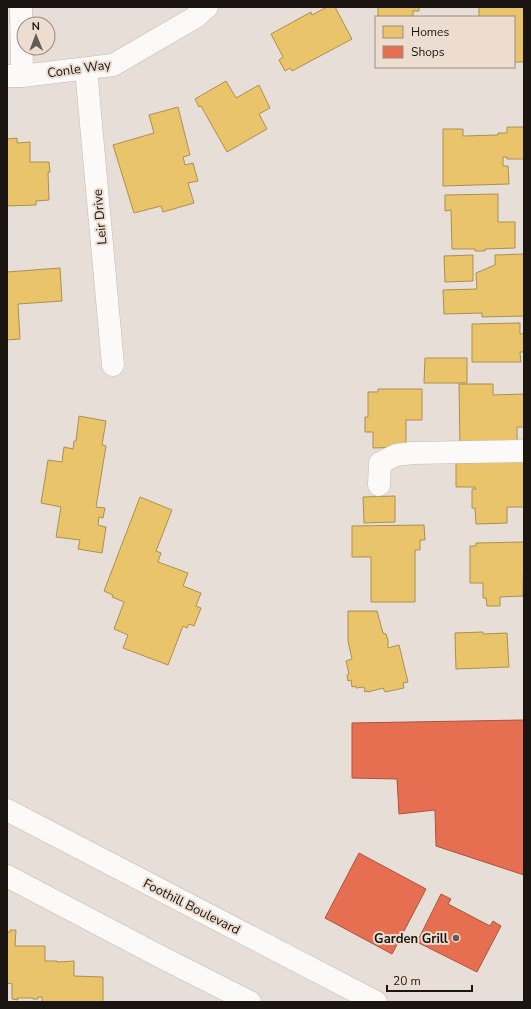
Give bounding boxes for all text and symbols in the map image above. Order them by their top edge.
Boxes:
north arrow [16,16,56,56]
legend [375,16,515,68]
text: N [32,19,40,34]
text: Homes [411,24,449,40]
text: Shops [411,44,445,60]
street label: Conle Way [46,56,112,82]
street label: Leir Drive [89,188,111,245]
street label: Foothill Boulevard [140,875,243,939]
place label: Garden Grill [374,930,449,948]
marker: Garden Grill [451,933,461,943]
scale bar [387,967,472,993]
text: 20 m [393,973,421,989]

